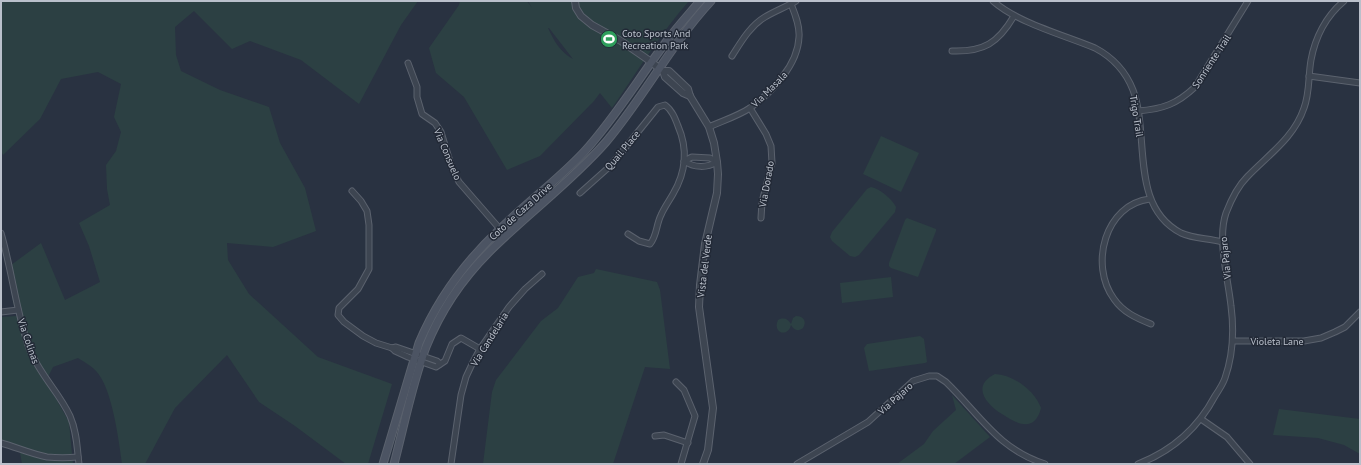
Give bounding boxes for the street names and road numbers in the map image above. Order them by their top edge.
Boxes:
street label: Sonriente Trail [1189,32,1234,91]
street label: Via Masala [748,69,790,111]
street label: Trigo Trail [1127,94,1146,138]
street label: Via Consuelo [430,125,464,182]
street label: Quail Place [602,128,643,173]
street label: Via Dorado [756,160,777,209]
street label: Coto de Caza Drive [486,180,554,243]
street label: Vista del Verde [694,234,715,299]
street label: Via Pajaro [1217,236,1234,281]
street label: Via Candelaria [467,310,511,370]
street label: Via Colinas [14,316,42,365]
street label: Violeta Lane [1249,335,1304,348]
street label: Via Pajaro [874,379,916,418]

